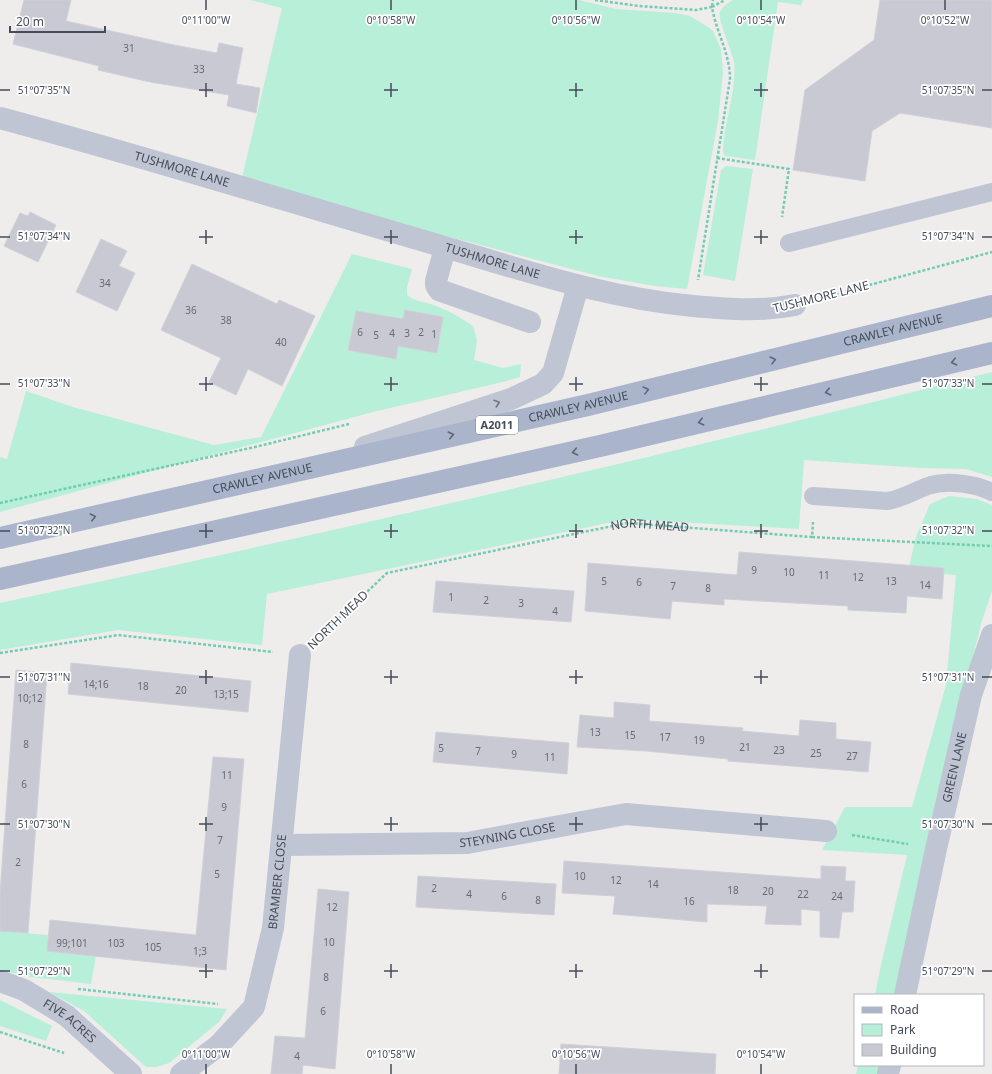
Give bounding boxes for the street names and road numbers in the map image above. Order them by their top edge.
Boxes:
street label: TUSHMORE LANE [132,147,232,191]
street label: TUSHMORE LANE [443,239,542,283]
street label: TUSHMORE LANE [771,276,871,317]
street label: CRAWLEY AVENUE [841,309,945,350]
street label: CRAWLEY AVENUE [527,386,630,426]
road number: A2011 [476,416,518,434]
street label: CRAWLEY AVENUE [211,459,314,498]
street label: NORTH MEAD [609,514,690,536]
street label: NORTH MEAD [303,586,372,653]
street label: GREEN LANE [938,730,970,804]
street label: STEYNING CLOSE [459,818,557,851]
street label: BRAMBER CLOSE [264,834,290,930]
street label: FIVE ACRES [40,995,101,1047]

